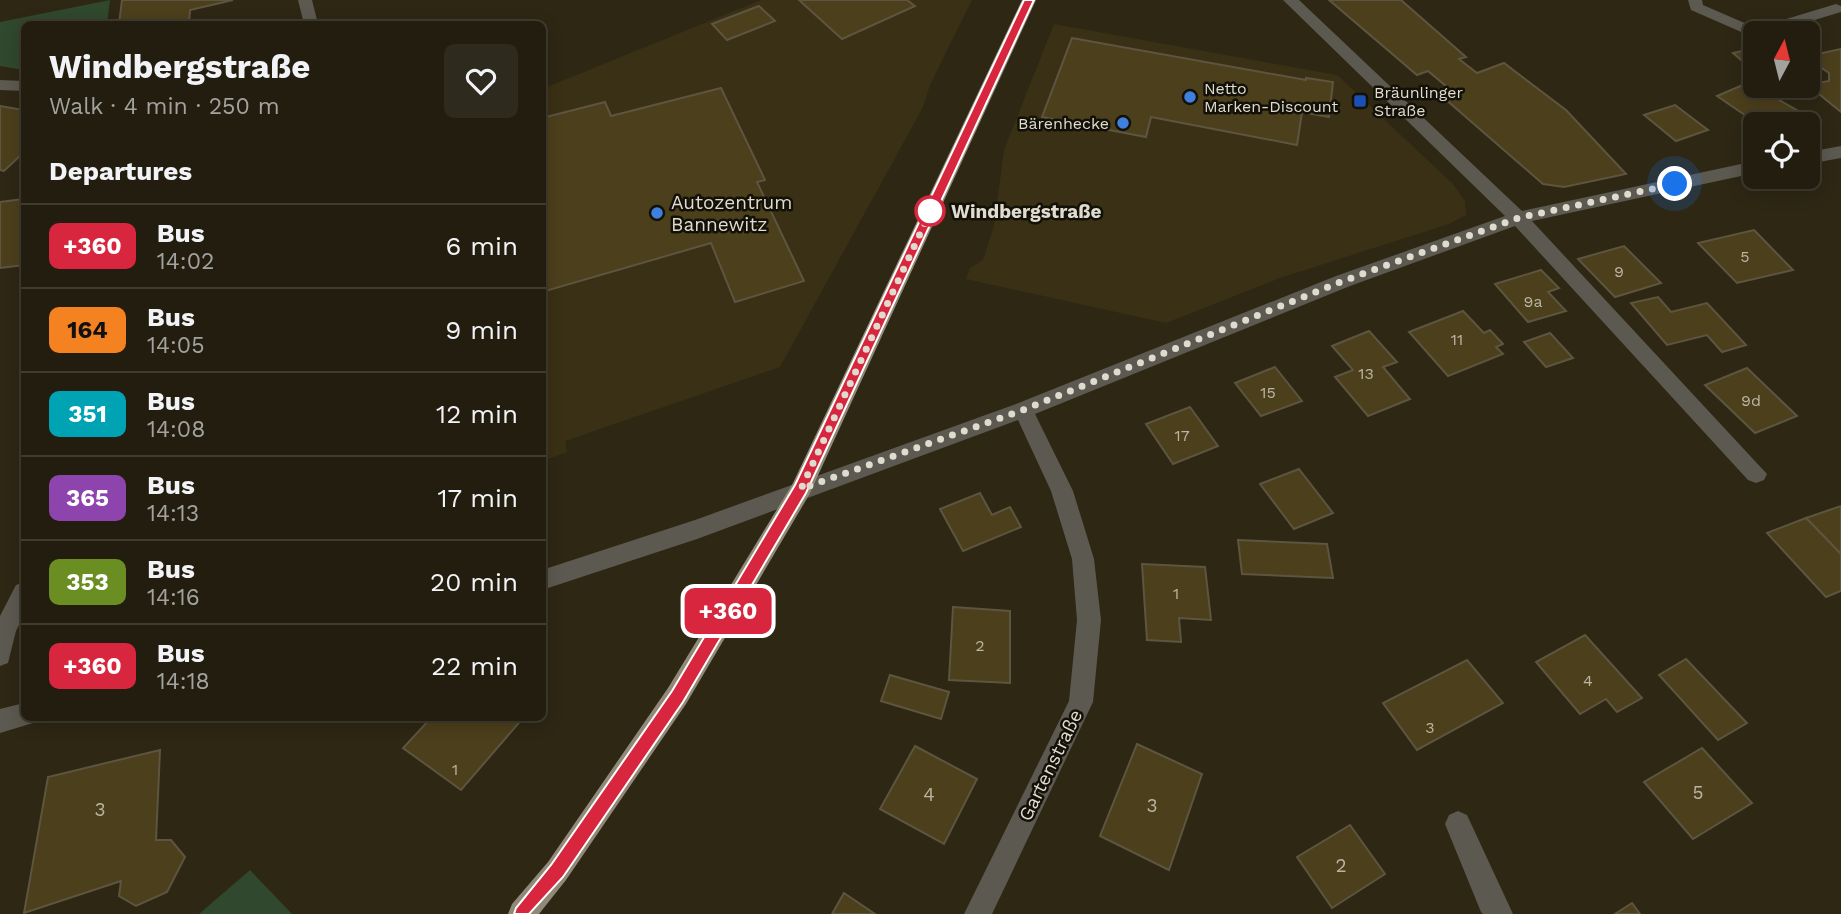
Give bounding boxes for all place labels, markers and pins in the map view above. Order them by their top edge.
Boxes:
place label: Netto Marken-Discount [1204,79,1339,116]
place label: Bräunlinger Straße [1374,83,1463,120]
marker: Netto Marken-Discount [1182,89,1198,105]
marker: Bräunlinger Straße [1352,93,1368,109]
place label: Bärenhecke [1018,114,1109,133]
marker: Bärenhecke [1115,115,1131,131]
place label: Autozentrum Bannewitz [671,191,792,236]
marker: Windbergstraße [915,196,945,226]
place label: Windbergstraße [951,200,1101,223]
marker: Autozentrum Bannewitz [649,205,665,221]

